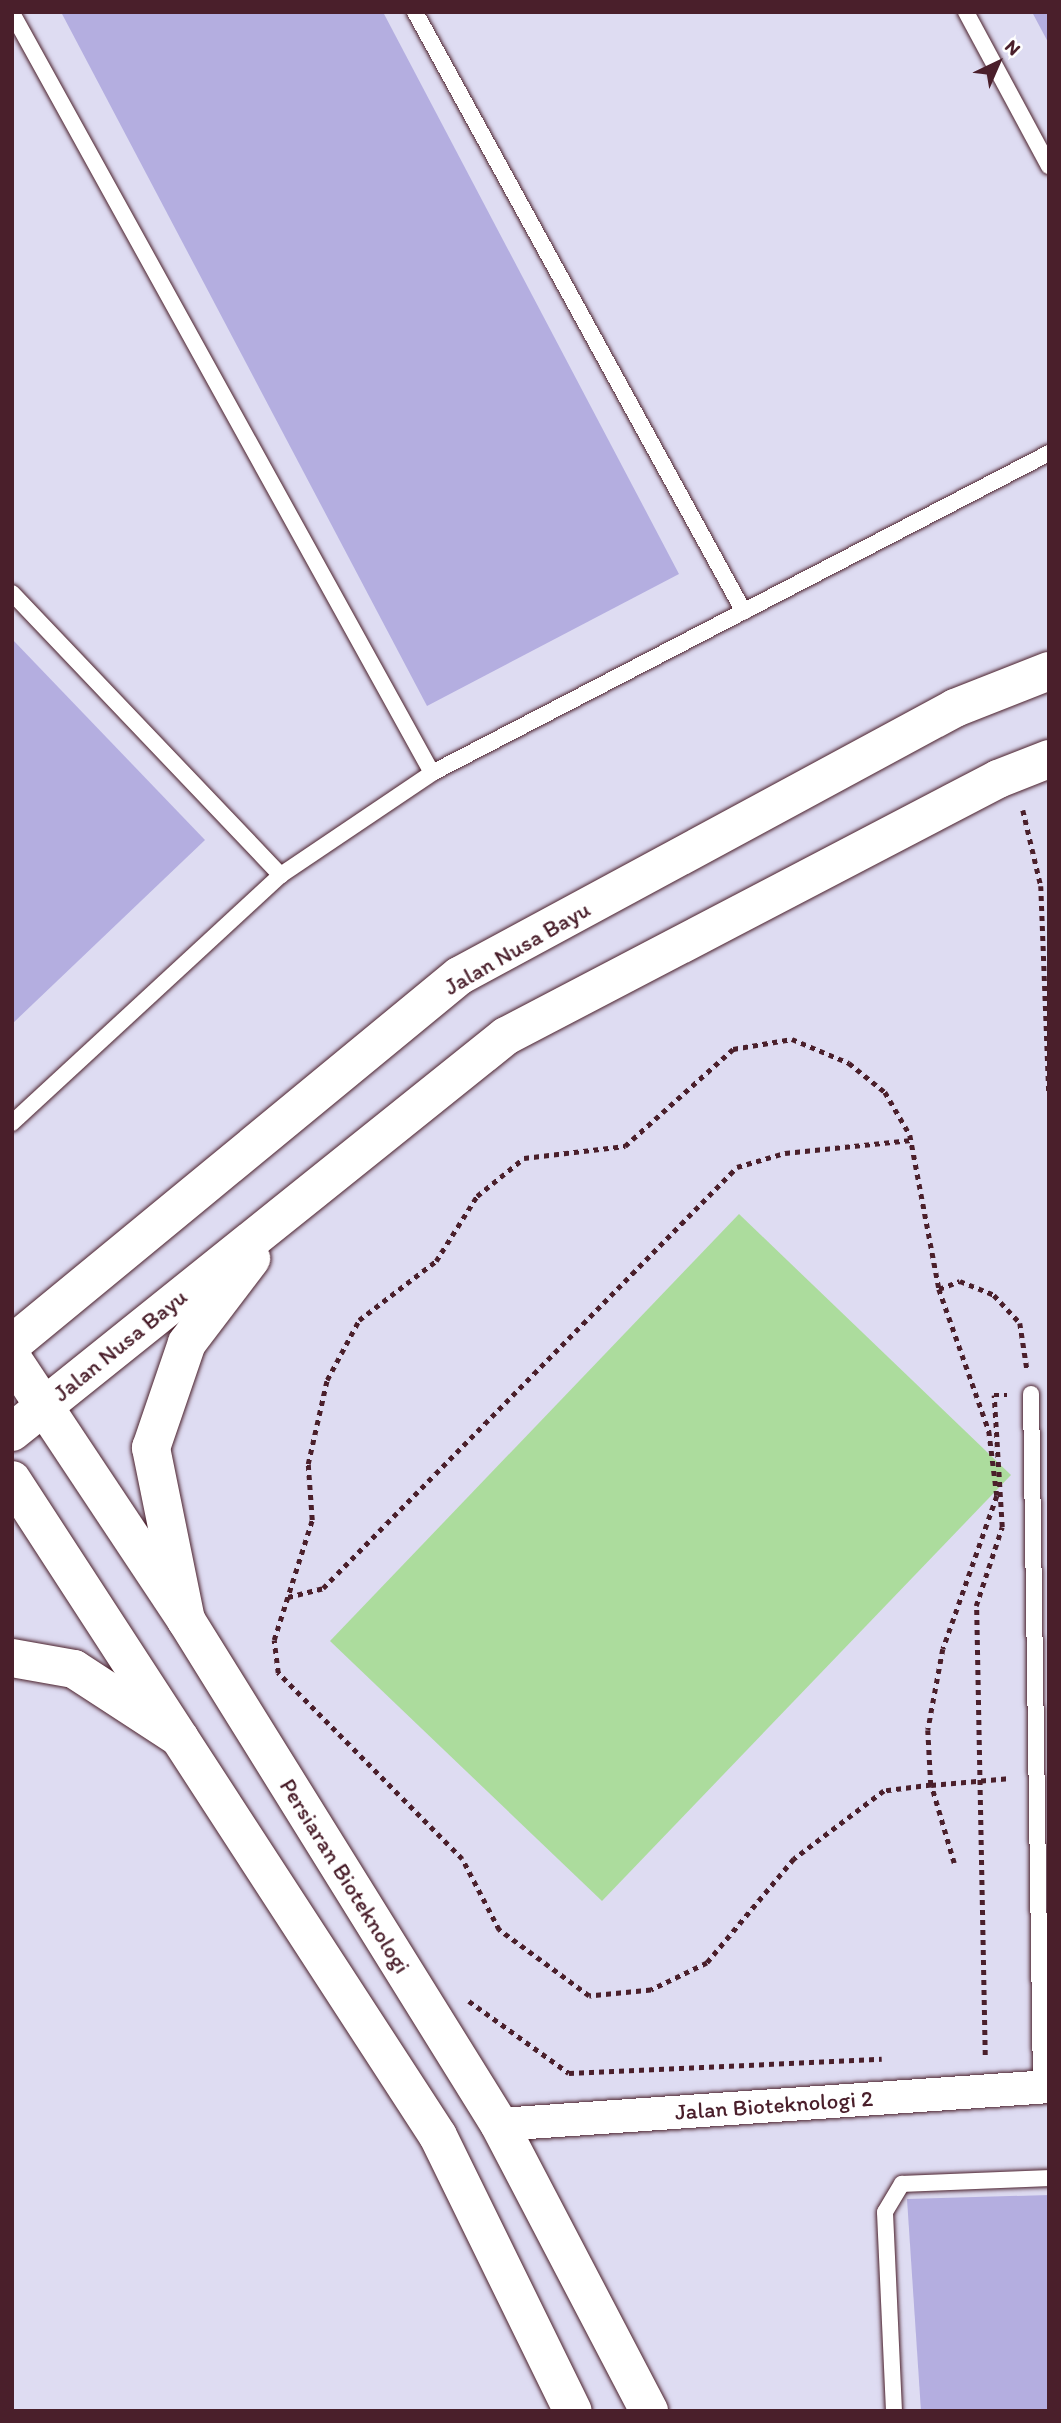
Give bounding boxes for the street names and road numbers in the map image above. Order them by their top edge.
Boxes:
street label: Jalan Nusa Bayu [440,895,594,1001]
street label: Jalan Nusa Bayu [48,1283,192,1407]
street label: Persiaran Bioteknologi [274,1774,416,1978]
street label: Jalan Bioteknologi 2 [673,2084,875,2126]

